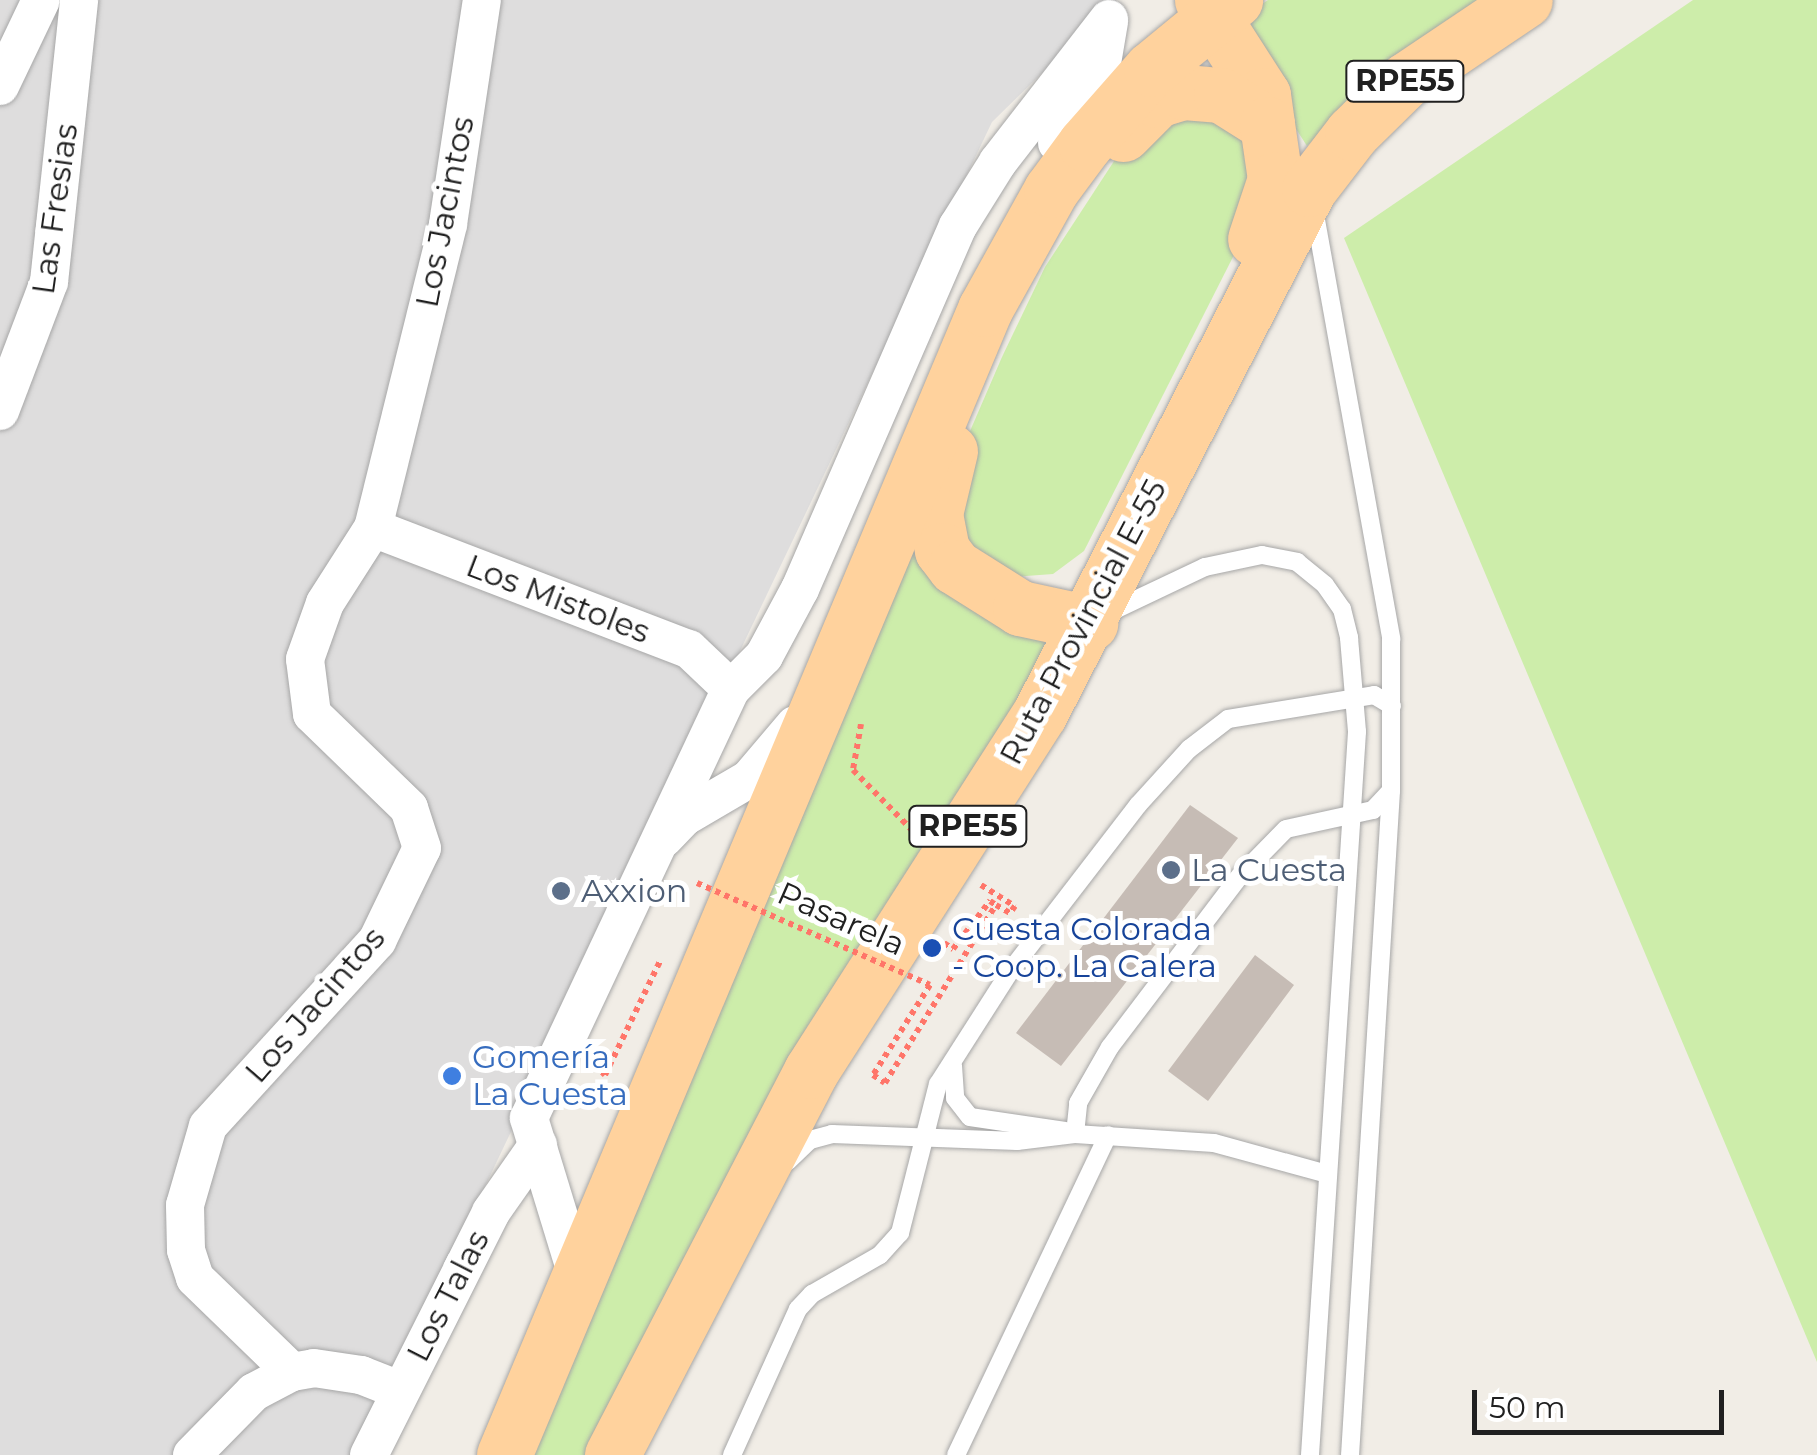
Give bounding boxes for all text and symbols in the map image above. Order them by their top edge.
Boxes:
road number: RPE55 [1345,56,1465,106]
street label: Los Jacintos [408,113,482,311]
street label: Las Fresias [24,121,86,297]
street label: Ruta Provincial E-55 [992,473,1174,771]
street label: Los Mistoles [461,546,655,652]
road number: RPE55 [908,801,1028,851]
place label: La Cuesta [1191,851,1347,889]
marker: La Cuesta [1160,859,1182,881]
place label: Axxion [581,872,687,910]
street label: Pasarela [771,874,911,964]
marker: Axxion [550,880,572,902]
place label: Cuesta Colorada - Coop. La Calera [952,911,1217,986]
street label: Los Jacintos [237,919,393,1091]
marker: Cuesta Colorada - Coop. La Calera [921,937,943,959]
place label: Gomería La Cuesta [472,1039,628,1114]
marker: Gomería La Cuesta [441,1065,463,1087]
street label: Los Talas [399,1224,497,1368]
scale bar [1477,1370,1730,1432]
text: 50 m [1489,1389,1566,1426]

